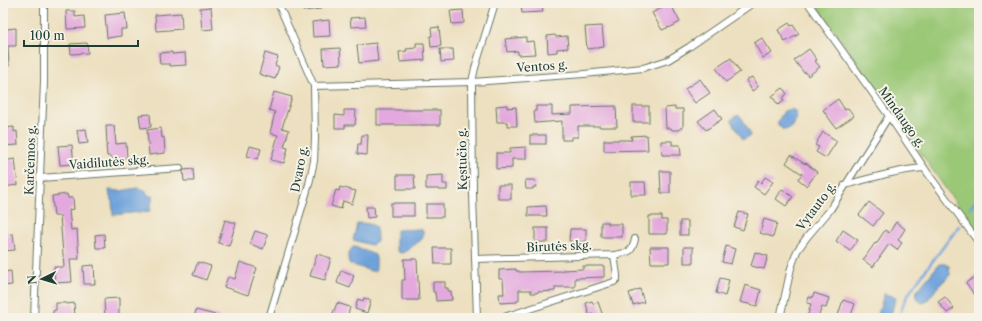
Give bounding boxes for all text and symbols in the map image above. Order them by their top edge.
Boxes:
scale bar [24,22,138,48]
text: 100 m [30,28,65,43]
street label: Ventos g. [515,57,568,75]
street label: Mindaugo g. [876,84,928,150]
street label: Karčemos g. [21,125,39,195]
street label: Kęstučio g. [454,128,470,190]
street label: Dvaro g. [287,144,311,194]
street label: Vaidilutės skg. [67,152,150,172]
street label: Vytauto g. [792,179,839,234]
street label: Birutės skg. [526,237,592,255]
north arrow [22,259,62,299]
text: N [25,274,39,285]

